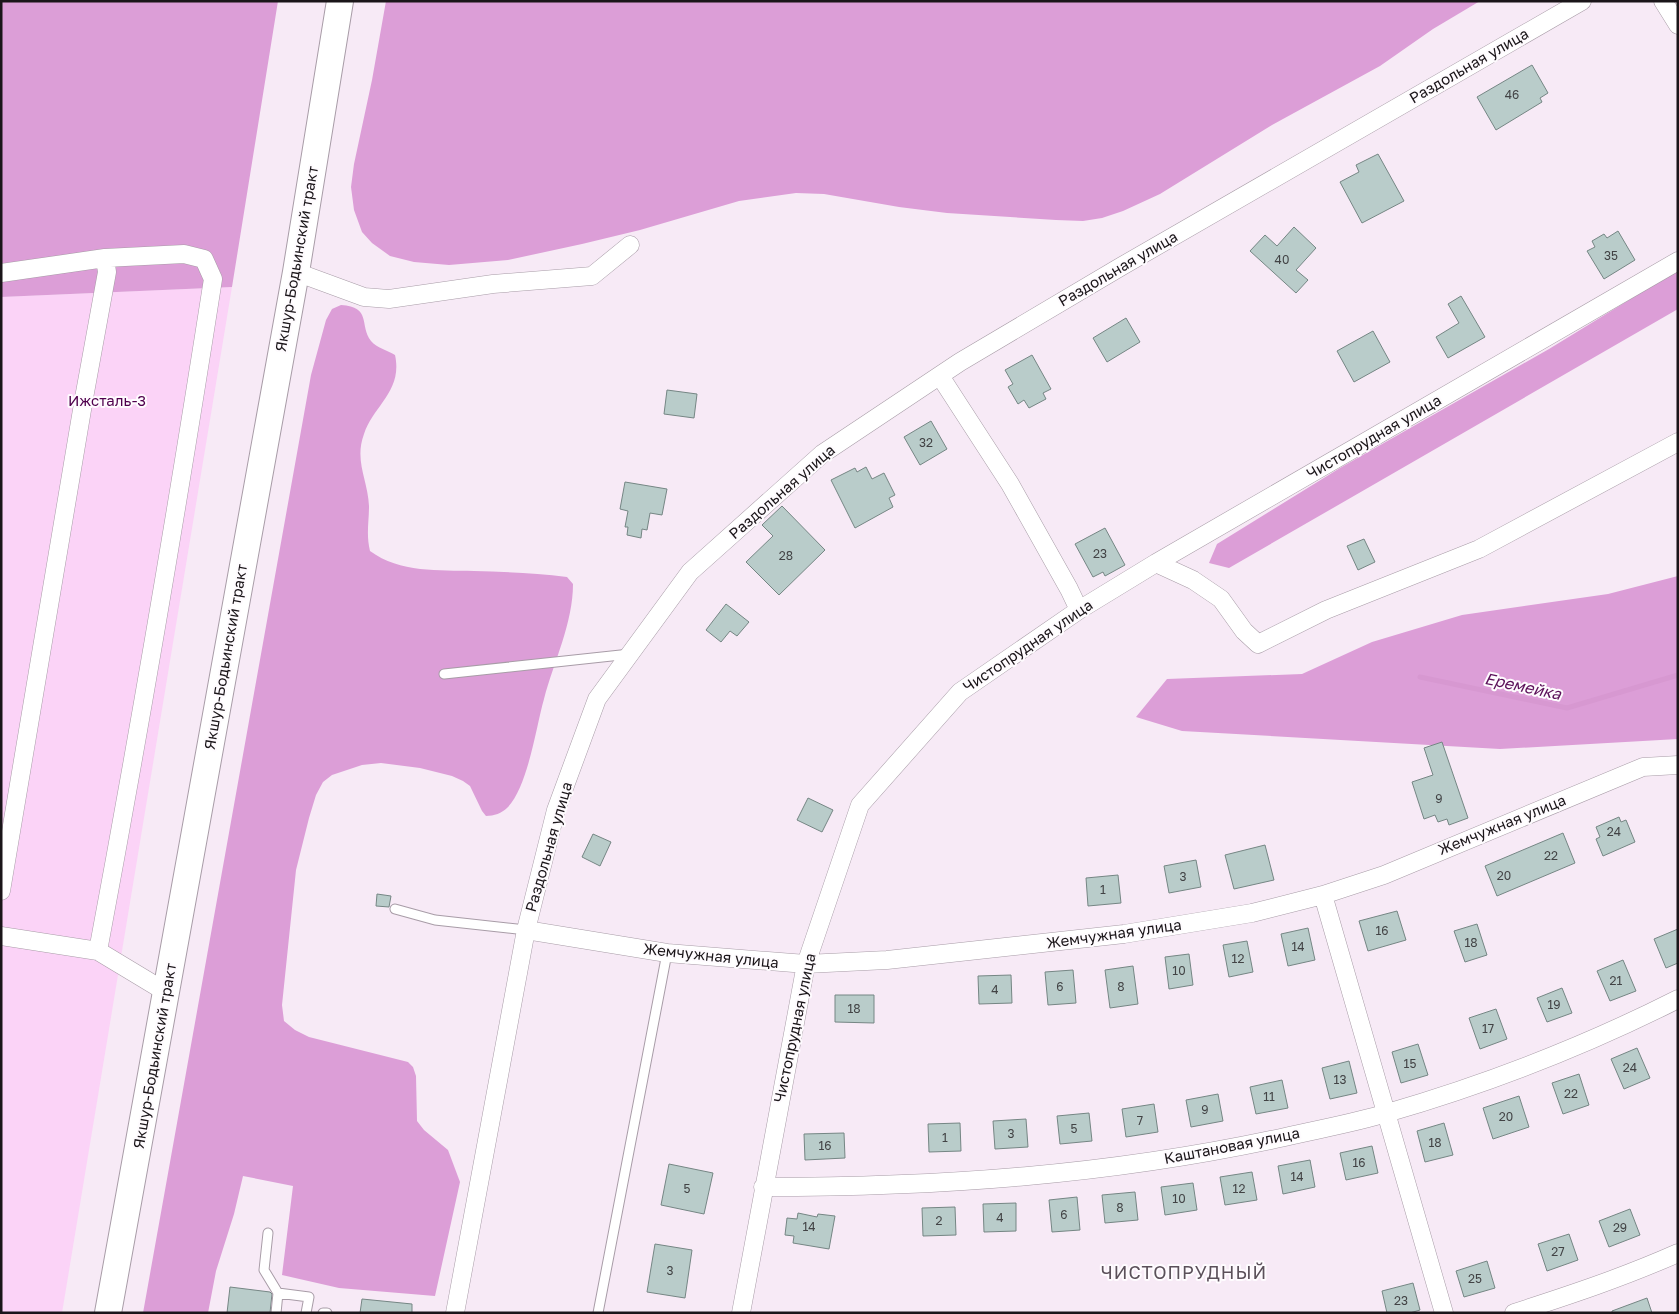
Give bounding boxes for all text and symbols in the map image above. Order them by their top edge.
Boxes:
street label: Раздольная улица [1406,24,1531,107]
house number: 46 [1505,87,1519,102]
street label: Якшур-Бодьинский тракт [271,164,321,353]
street label: Раздольная улица [1055,227,1180,310]
house number: 35 [1604,248,1618,263]
house number: 40 [1275,252,1289,267]
street label: Чистопрудная улица [1303,390,1444,482]
park label: Ижсталь-3 [68,391,146,409]
house number: 32 [919,435,933,450]
street label: Раздольная улица [725,440,838,542]
house number: 23 [1093,546,1107,561]
house number: 28 [779,548,793,563]
street label: Якшур-Бодьинский тракт [200,562,250,751]
street label: Чистопрудная улица [959,595,1096,695]
water label: Еремейка [1483,668,1564,704]
street label: Раздольная улица [521,780,575,914]
street label: Жемчужная улица [1435,790,1568,858]
house number: 9 [1435,791,1443,806]
house number: 24 [1607,824,1621,839]
house number: 22 [1544,848,1558,863]
house number: 20 [1497,868,1511,883]
house number: 3 [1179,869,1187,884]
house number: 1 [1100,882,1106,897]
street label: Жемчужная улица [1045,915,1183,951]
house number: 16 [1375,923,1389,938]
house number: 18 [1464,935,1478,950]
street label: Жемчужная улица [642,939,780,971]
house number: 14 [1291,939,1305,954]
street label: Чистопрудная улица [769,951,819,1104]
house number: 12 [1232,951,1244,966]
street label: Якшур-Бодьинский тракт [129,961,179,1150]
house number: 10 [1172,963,1186,978]
house number: 21 [1610,973,1623,988]
house number: 6 [1056,979,1064,994]
house number: 8 [1117,979,1125,994]
house number: 4 [991,982,999,997]
house number: 19 [1547,997,1561,1012]
house number: 18 [847,1001,861,1016]
house number: 17 [1482,1021,1494,1036]
house number: 15 [1404,1056,1416,1071]
house number: 24 [1623,1060,1637,1075]
house number: 13 [1334,1072,1346,1087]
house number: 22 [1564,1086,1578,1101]
house number: 11 [1263,1089,1275,1104]
house number: 9 [1201,1102,1209,1117]
house number: 20 [1499,1109,1513,1124]
house number: 7 [1137,1113,1143,1128]
house number: 5 [1071,1121,1078,1136]
street label: Каштановая улица [1162,1123,1301,1167]
house number: 3 [1007,1126,1015,1141]
house number: 1 [942,1130,948,1145]
house number: 18 [1428,1135,1442,1150]
house number: 16 [818,1138,832,1153]
house number: 16 [1352,1155,1366,1170]
house number: 14 [1290,1169,1304,1184]
house number: 5 [684,1181,691,1196]
house number: 12 [1233,1181,1245,1196]
house number: 10 [1172,1191,1186,1206]
house number: 8 [1116,1200,1124,1215]
house number: 6 [1060,1207,1068,1222]
house number: 4 [996,1210,1004,1225]
house number: 2 [936,1213,943,1228]
house number: 14 [802,1219,816,1234]
house number: 29 [1613,1220,1627,1235]
house number: 27 [1551,1244,1565,1259]
district label: ЧИСТОПРУДНЫЙ [1101,1261,1267,1283]
house number: 3 [666,1263,674,1278]
house number: 25 [1468,1271,1482,1286]
house number: 23 [1394,1293,1408,1308]

